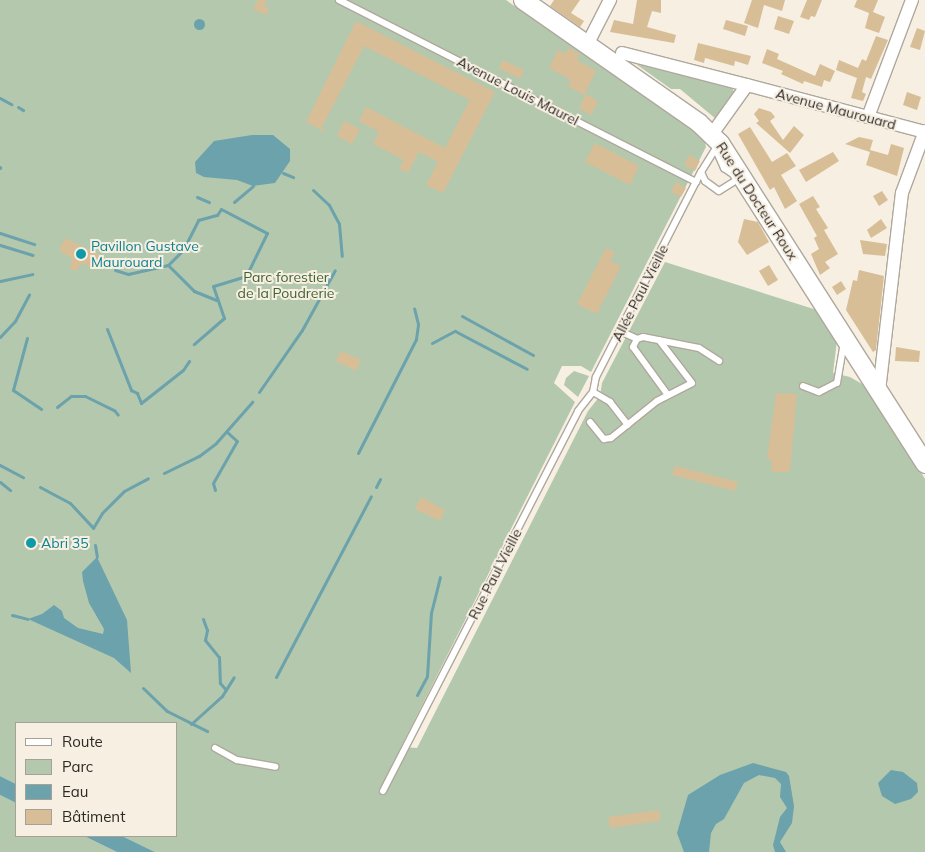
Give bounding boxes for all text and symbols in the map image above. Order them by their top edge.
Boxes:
street label: Avenue Louis Maurel [454,53,582,129]
street label: Avenue Maurouard [774,85,898,133]
street label: Rue du Docteur Roux [713,139,801,263]
place label: Pavillon Gustave Maurouard [91,238,199,270]
street label: Allée Paul Vieille [608,242,672,344]
marker: Pavillon Gustave Maurouard [75,248,87,260]
park label: Parc forestier de la Poudrerie [238,269,334,302]
street label: Rue Paul Vieille [465,526,525,622]
place label: Abri 35 [41,535,89,551]
marker: Abri 35 [25,537,37,549]
legend [15,722,178,837]
text: Route [62,732,103,751]
text: Parc [62,757,93,776]
text: Eau [62,782,88,801]
text: Bâtiment [62,807,125,826]

